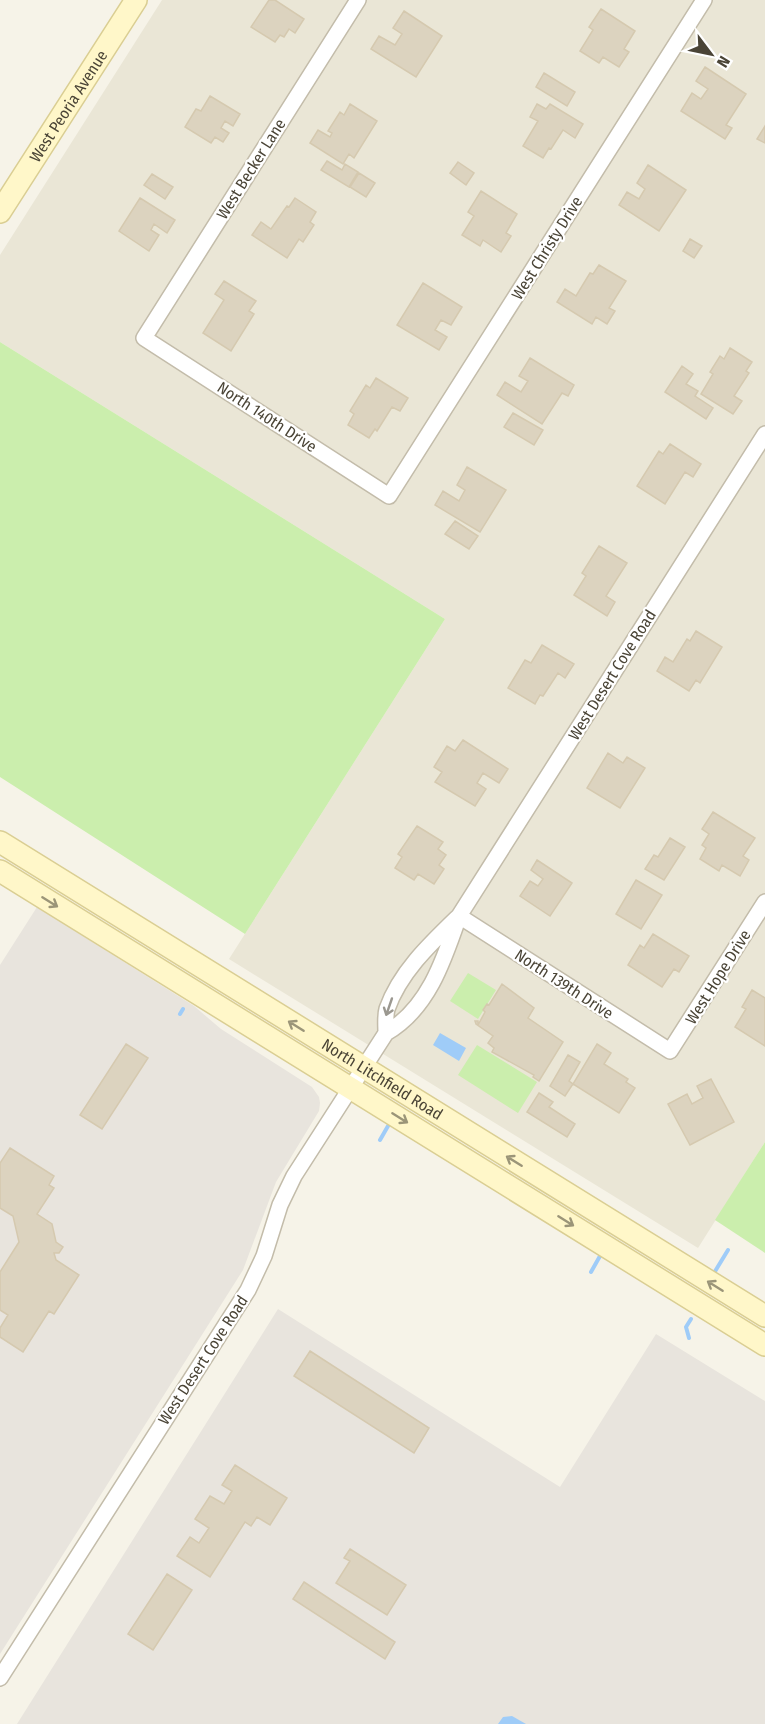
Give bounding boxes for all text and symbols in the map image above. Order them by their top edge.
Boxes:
north arrow [681,24,741,84]
street label: West Peoria Avenue [25,46,111,165]
text: N [713,53,734,71]
street label: West Becker Lane [213,115,290,223]
street label: West Christy Drive [508,193,586,303]
street label: North 140th Drive [214,378,320,456]
street label: West Desert Cove Road [564,606,660,744]
one-way arrow [41,896,58,908]
street label: West Hope Drive [681,926,755,1028]
street label: North 139th Drive [511,945,617,1023]
one-way arrow [383,997,394,1015]
one-way arrow [288,1019,305,1031]
street label: North Litchfield Road [319,1034,446,1124]
one-way arrow [391,1113,408,1125]
one-way arrow [506,1155,523,1167]
one-way arrow [557,1216,574,1228]
one-way arrow [707,1279,724,1291]
street label: West Desert Cove Road [154,1292,252,1428]

